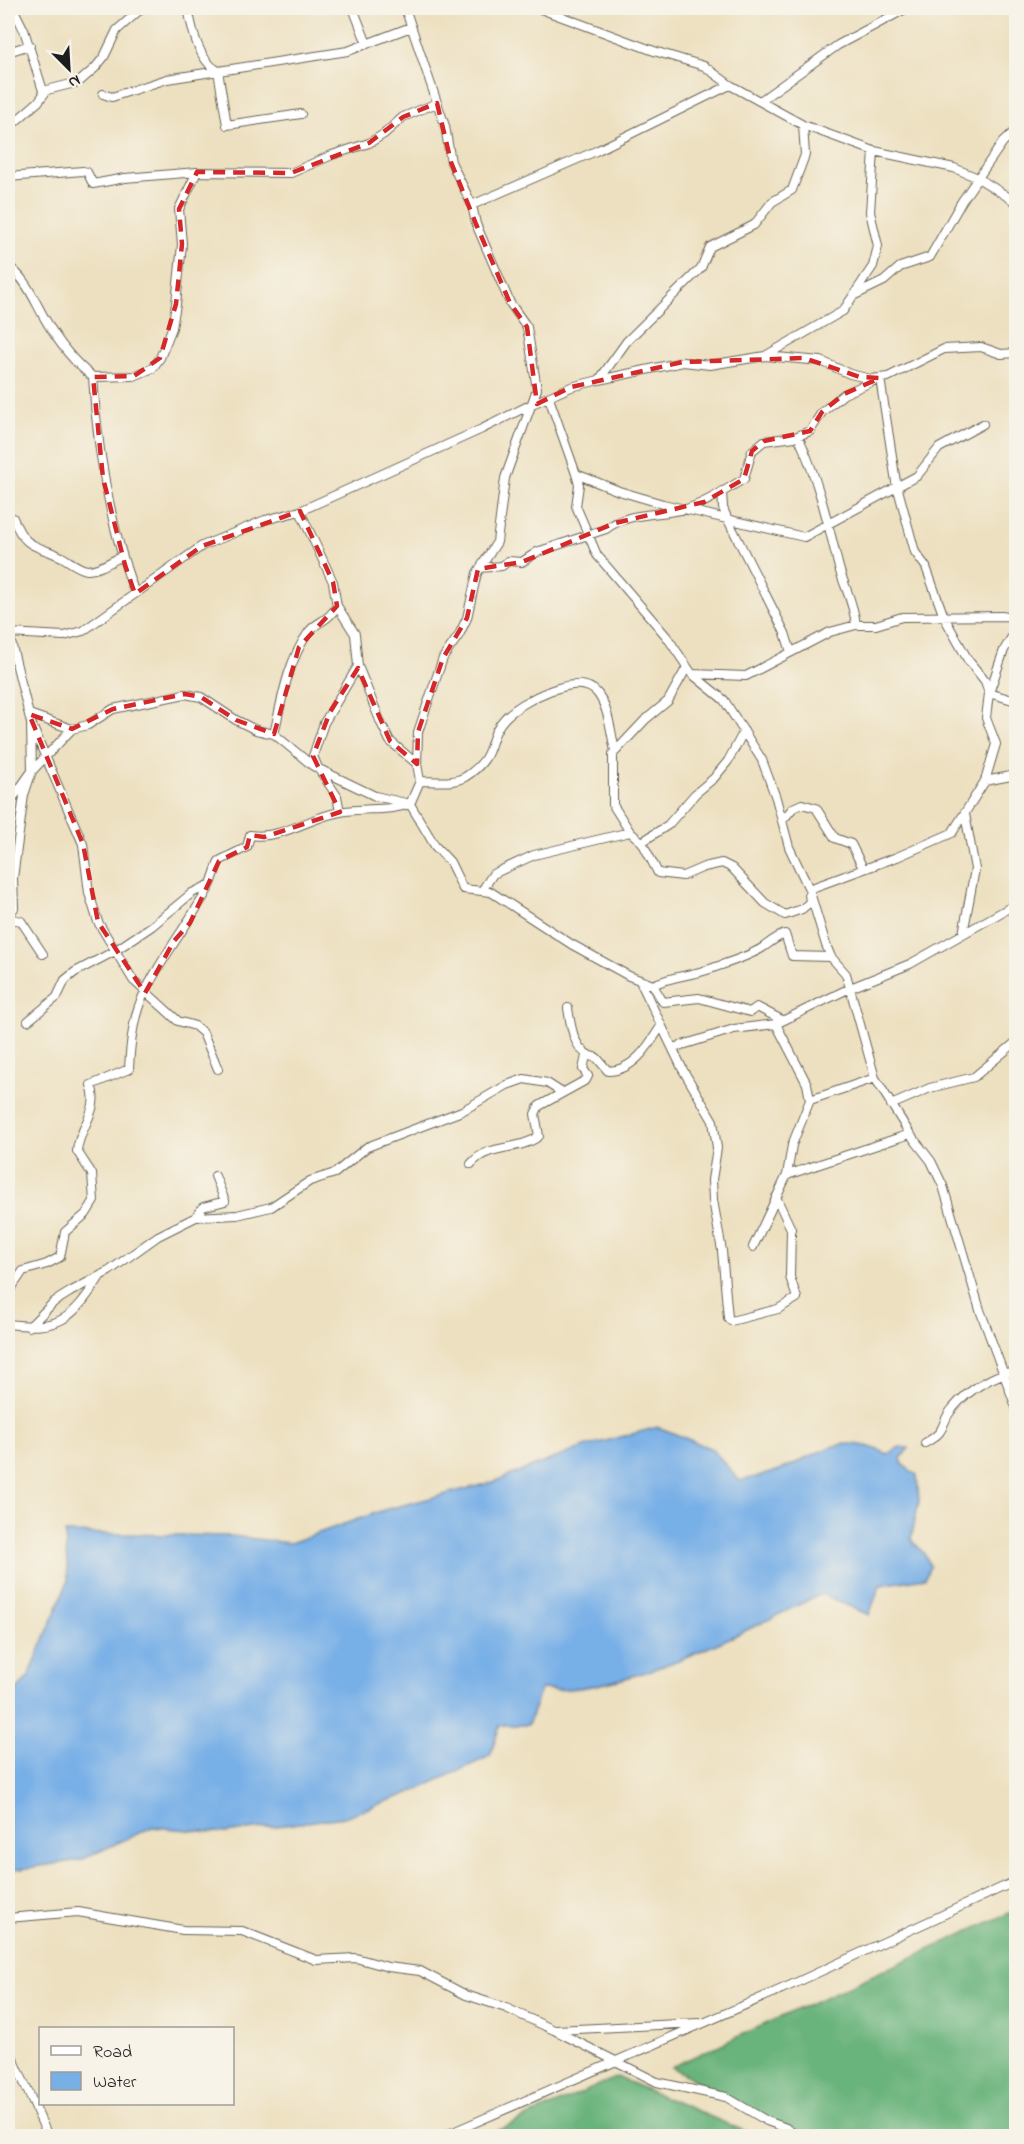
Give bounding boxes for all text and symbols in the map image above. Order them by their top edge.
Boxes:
north arrow [39,39,99,99]
text: N [64,68,84,94]
legend [39,2027,234,2105]
text: Road [93,2040,132,2066]
text: Water [93,2070,137,2096]

